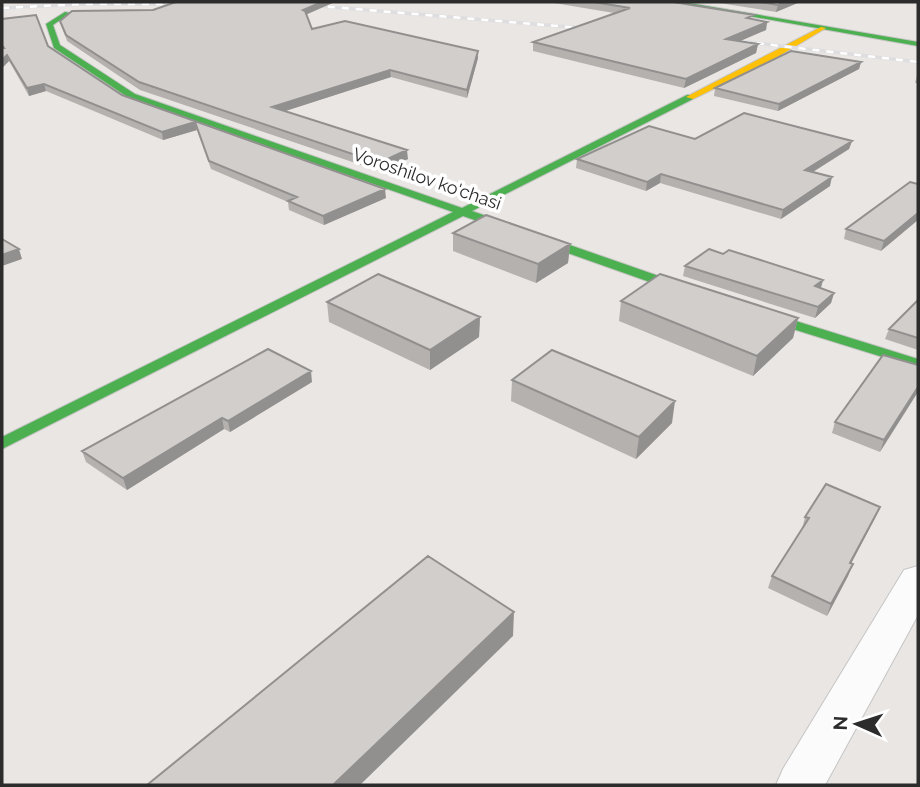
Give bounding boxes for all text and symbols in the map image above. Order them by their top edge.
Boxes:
street label: Voroshilov ko'chasi [350,143,504,214]
north arrow [822,689,892,759]
text: N [829,715,851,731]

